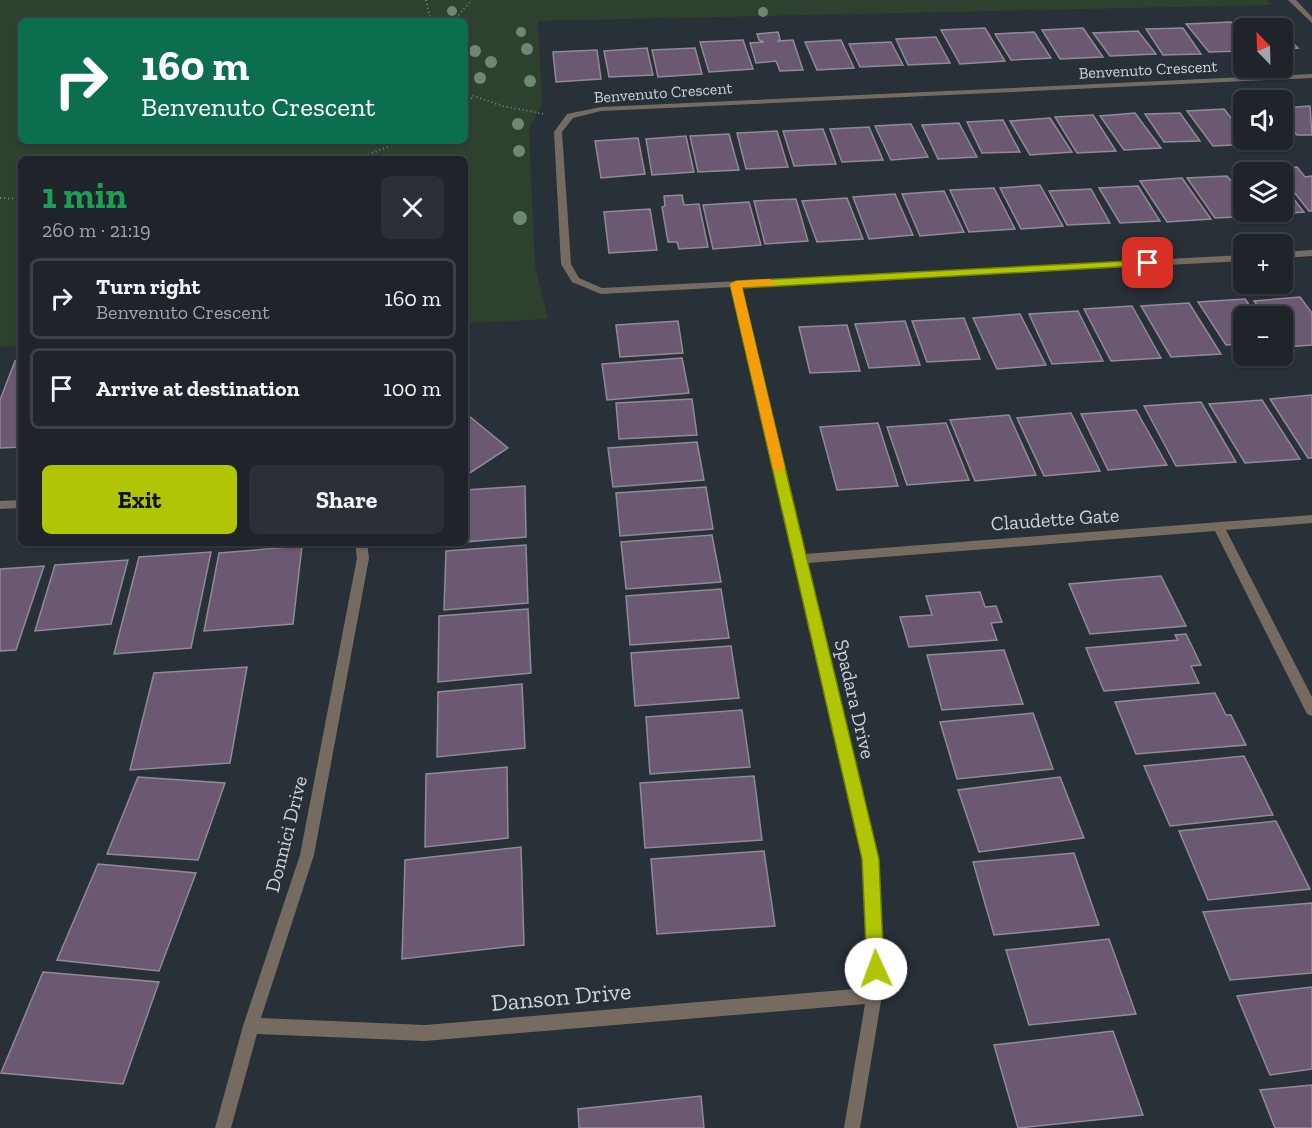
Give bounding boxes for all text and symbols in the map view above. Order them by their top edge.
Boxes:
north arrow [1233,18,1293,78]
map controls [1233,18,1293,366]
text: 160 m [141,40,249,91]
icon: right [42,42,120,120]
street label: Benvenuto Crescent [1078,56,1218,83]
street label: Benvenuto Crescent [593,78,733,107]
button: sound [1233,90,1293,150]
text: Benvenuto Crescent [141,91,375,123]
button: layers [1233,162,1293,222]
text: 1 min [42,174,127,217]
button: close [381,176,444,239]
text: 260 m · 21:19 [42,218,151,242]
button: + [1233,234,1293,294]
pin [1122,237,1173,288]
icon: arrive [1131,246,1164,279]
text: Turn right [96,273,200,300]
icon: right [45,282,78,315]
text: 160 m [384,285,441,312]
text: Benvenuto Crescent [96,300,270,324]
button: − [1233,306,1293,366]
icon: arrive [45,372,78,405]
text: Arrive at destination [96,375,299,402]
text: 100 m [383,375,441,402]
button: Exit [42,465,237,534]
button: Share [249,465,444,534]
street label: Claudette Gate [990,503,1120,535]
street label: Spadara Drive [830,637,880,761]
street label: Donnici Drive [260,773,312,895]
position arrow [844,937,908,1001]
street label: Danson Drive [490,976,632,1017]

